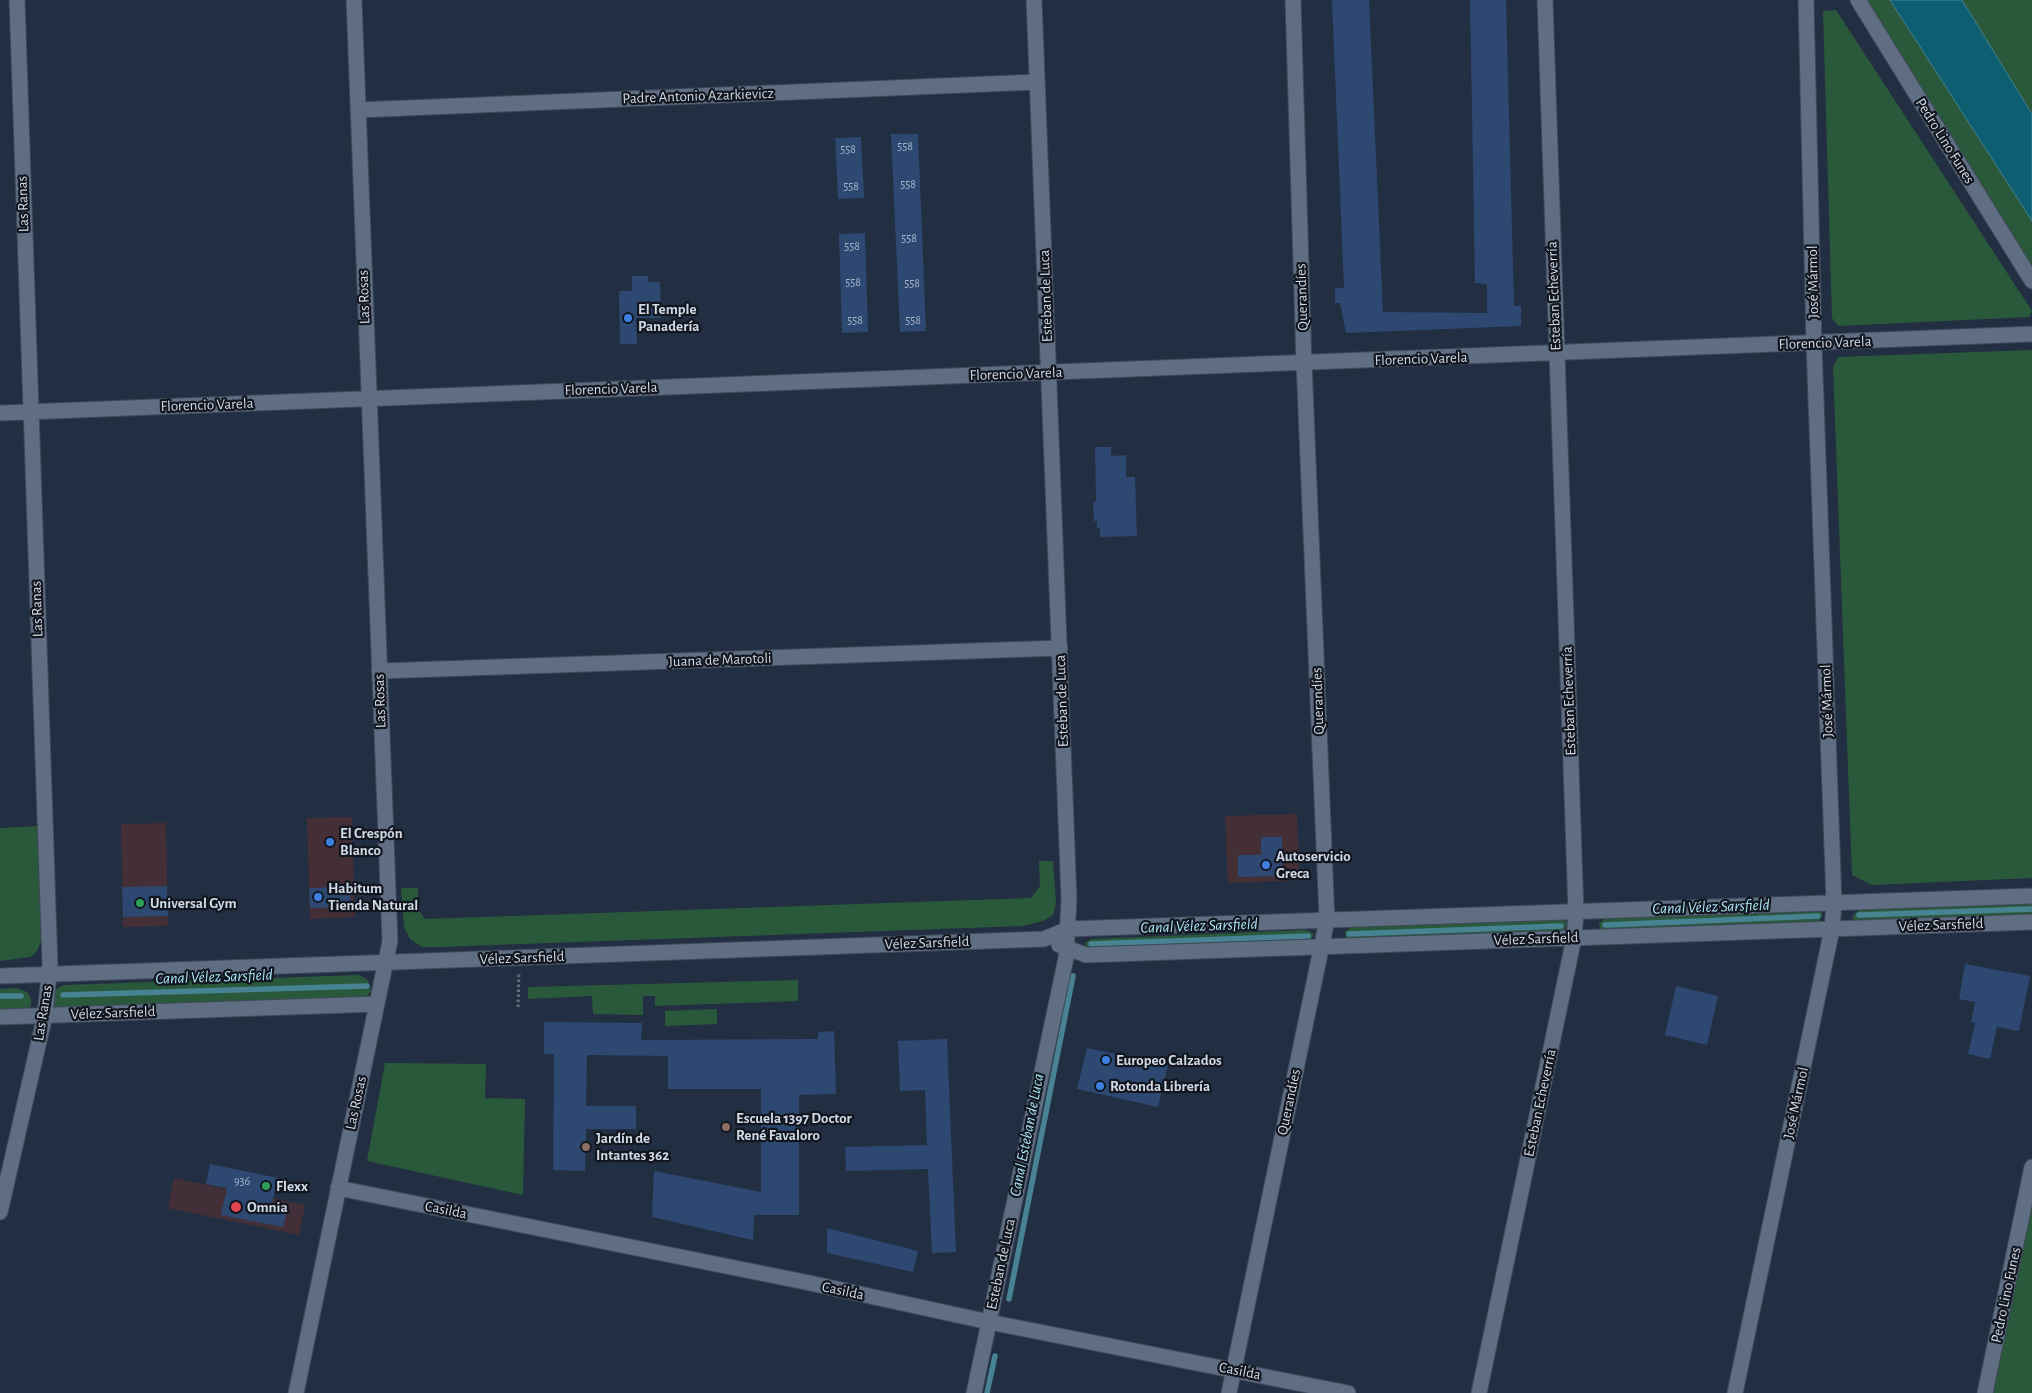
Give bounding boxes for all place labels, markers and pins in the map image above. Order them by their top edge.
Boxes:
place label: El Temple Panadería [638,300,700,335]
marker: El Temple Panadería [622,312,634,324]
place label: El Crespón Blanco [340,824,403,859]
marker: El Crespón Blanco [324,836,336,848]
place label: Autoservicio Greca [1276,847,1351,882]
marker: Autoservicio Greca [1260,859,1272,871]
place label: Habitum Tienda Natural [328,879,418,914]
marker: Habitum Tienda Natural [312,891,324,903]
place label: Universal Gym [150,894,237,912]
marker: Universal Gym [134,897,146,909]
place label: Europeo Calzados [1116,1051,1222,1069]
marker: Europeo Calzados [1100,1054,1112,1066]
place label: Rotonda Librería [1110,1077,1210,1095]
marker: Rotonda Librería [1094,1080,1106,1092]
place label: Escuela 1397 Doctor René Favaloro [736,1109,852,1144]
marker: Escuela 1397 Doctor René Favaloro [720,1121,732,1133]
place label: Jardín de Intantes 362 [596,1129,669,1164]
marker: Jardín de Intantes 362 [580,1141,592,1153]
place label: Flexx [276,1177,308,1195]
marker: Flexx [260,1180,272,1192]
place label: Omnia [247,1198,288,1216]
marker: Omnia [229,1200,243,1214]

